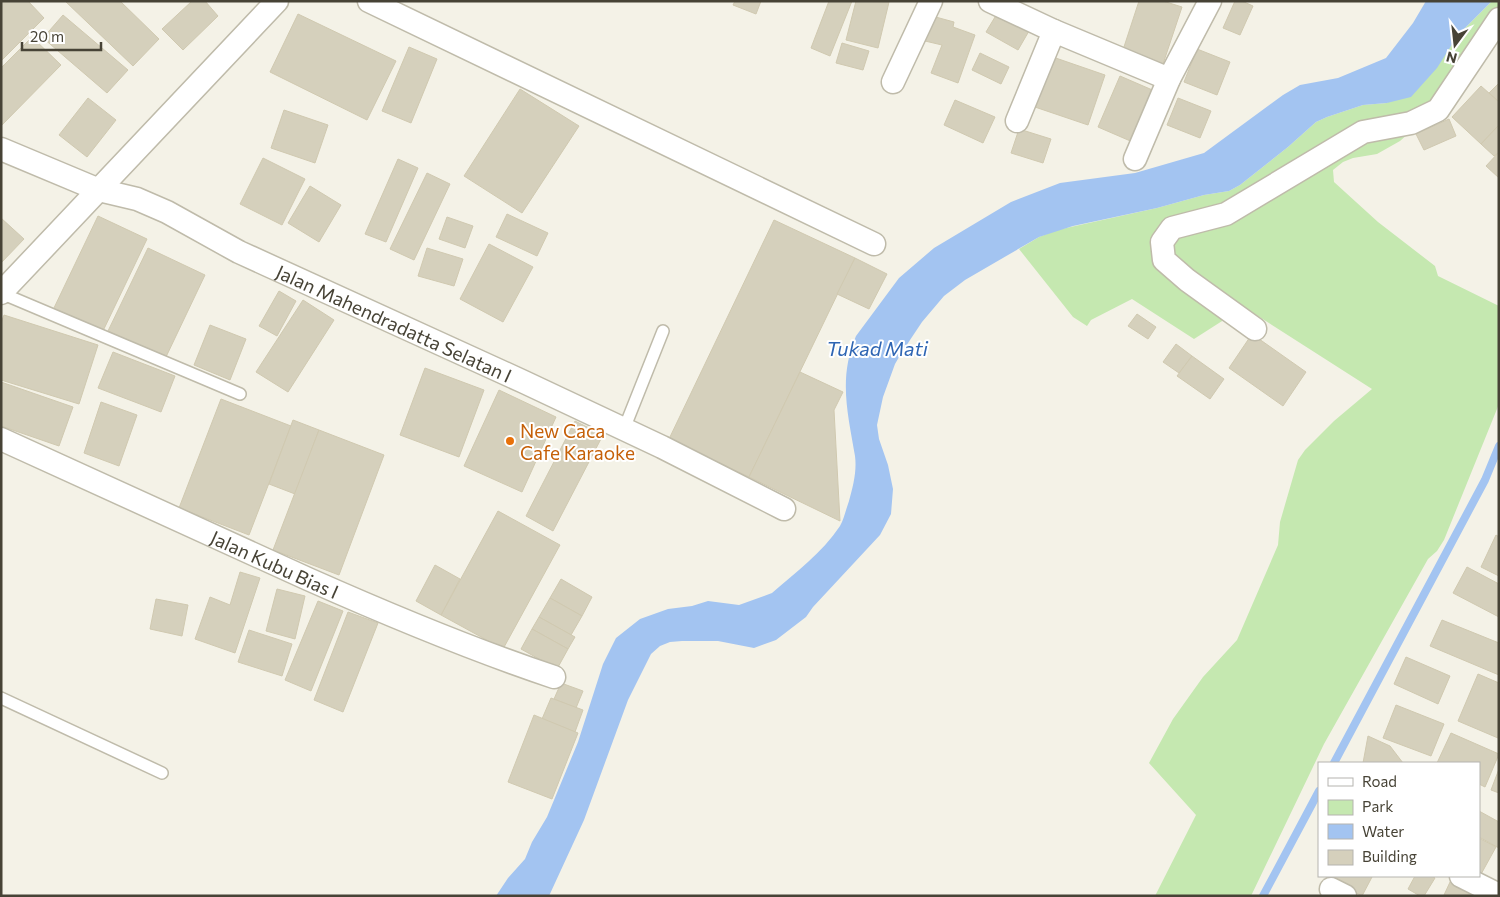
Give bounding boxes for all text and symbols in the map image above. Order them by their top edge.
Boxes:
scale bar [22,20,101,52]
north arrow [1430,20,1480,70]
text: 20 m [30,27,64,45]
text: N [1444,48,1459,68]
street label: Jalan Mahendradatta Selatan I [273,259,516,387]
water label: Tukad Mati [826,336,929,360]
place label: New Caca Cafe Karaoke [520,419,635,464]
marker: New Caca Cafe Karaoke [504,435,516,447]
street label: Jalan Kubu Bias I [207,525,343,603]
legend [1318,762,1480,877]
text: Road [1362,772,1397,790]
text: Park [1362,797,1393,815]
text: Water [1362,822,1404,840]
text: Building [1362,847,1417,865]

